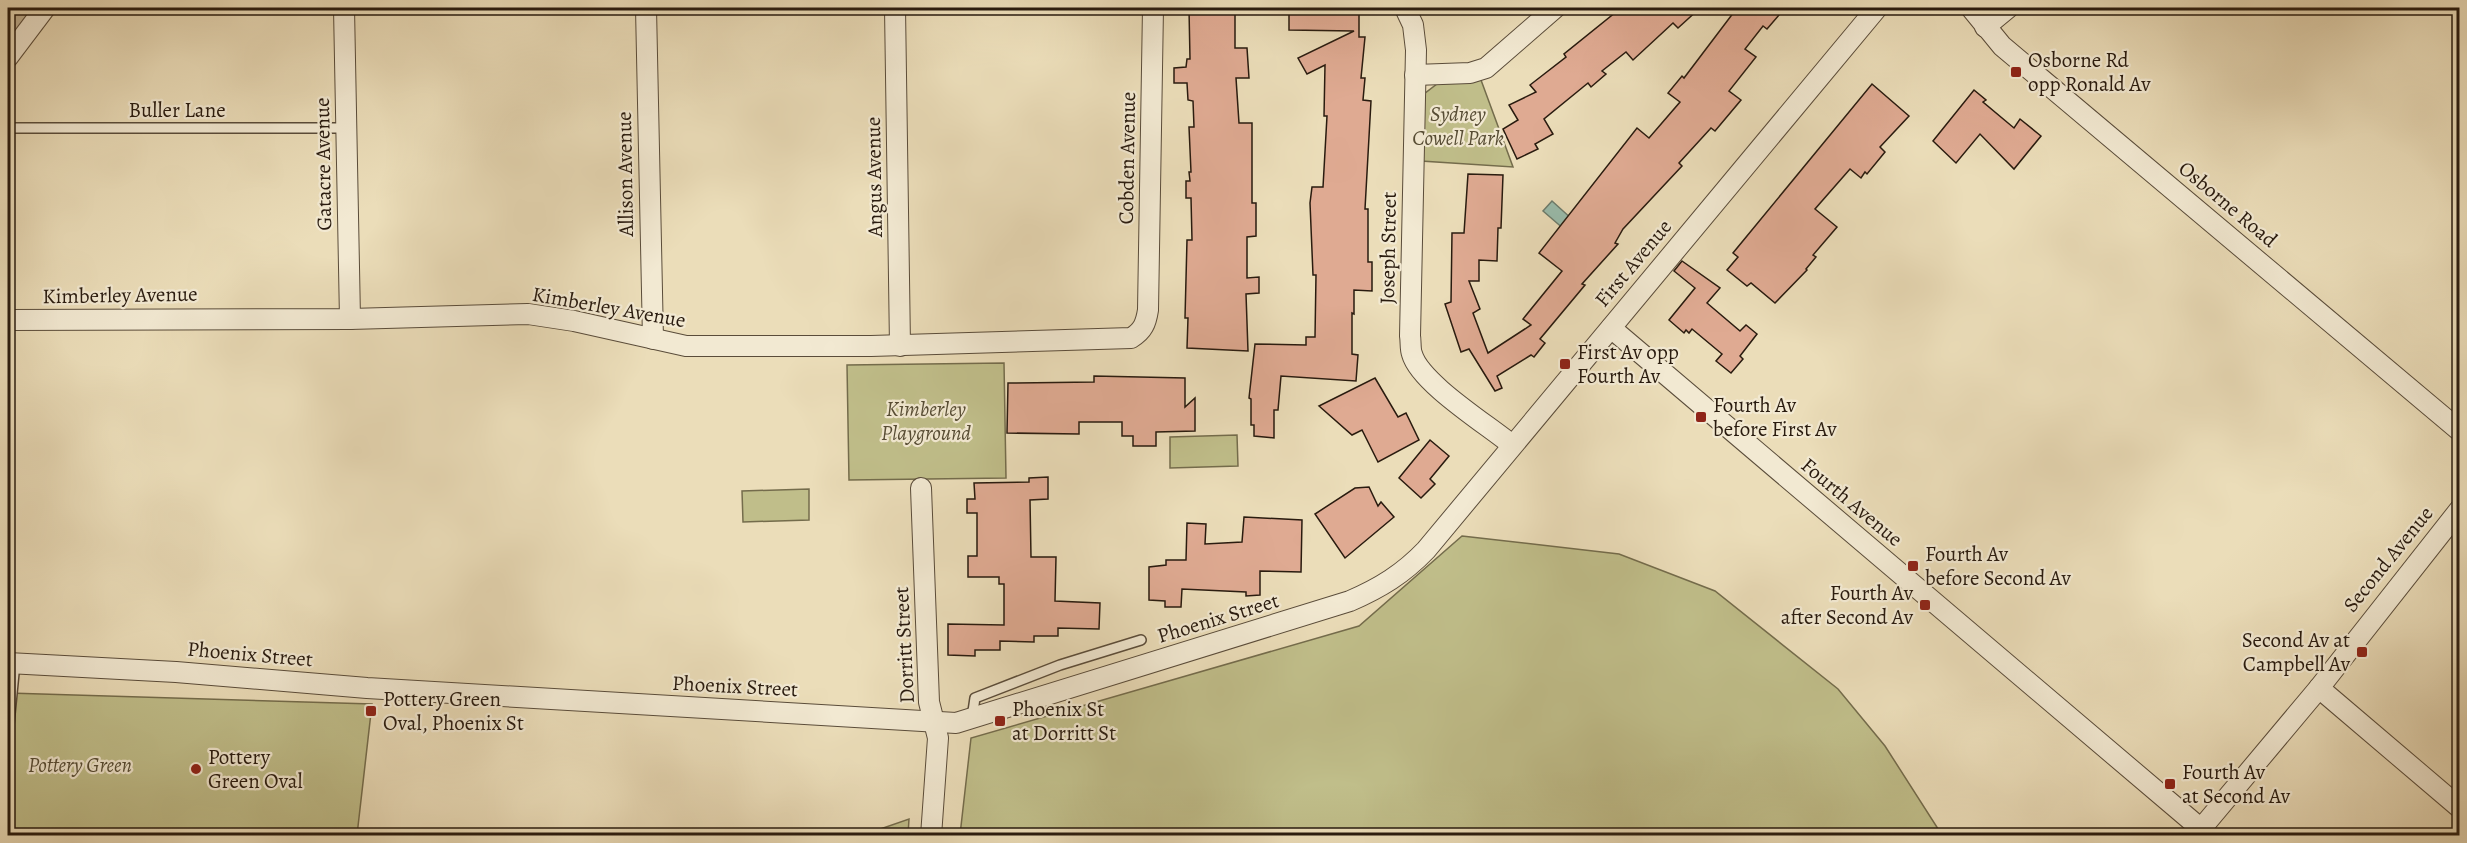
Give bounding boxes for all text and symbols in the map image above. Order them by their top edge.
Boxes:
place label: Osborne Rd opp Ronald Av [2028,46,2151,98]
marker: Osborne Rd opp Ronald Av [2009,65,2023,79]
street label: Cobden Avenue [1112,91,1142,225]
street label: Buller Lane [128,96,226,124]
street label: Gatacre Avenue [308,97,338,231]
park label: Sydney Cowell Park [1412,100,1504,152]
street label: Allison Avenue [610,111,640,238]
street label: Angus Avenue [859,117,889,238]
street label: Osborne Road [2173,154,2284,254]
street label: Joseph Street [1373,191,1403,304]
street label: First Avenue [1588,213,1678,313]
street label: Kimberley Avenue [42,280,198,310]
street label: Kimberley Avenue [530,280,688,334]
place label: First Av opp Fourth Av [1577,338,1679,390]
marker: First Av opp Fourth Av [1558,357,1572,371]
place label: Fourth Av before First Av [1713,391,1837,443]
park label: Kimberley Playground [881,395,971,447]
marker: Fourth Av before First Av [1694,410,1708,424]
street label: Fourth Avenue [1795,451,1909,553]
street label: Second Avenue [2337,500,2439,618]
place label: Fourth Av before Second Av [1925,540,2071,592]
marker: Fourth Av before Second Av [1906,559,1920,573]
place label: Fourth Av after Second Av [1781,579,1914,631]
street label: Dorritt Street [887,586,921,704]
street label: Phoenix Street [1154,586,1282,650]
marker: Fourth Av after Second Av [1918,598,1932,612]
place label: Second Av at Campbell Av [2242,626,2351,678]
street label: Phoenix Street [186,635,314,673]
marker: Second Av at Campbell Av [2355,645,2369,659]
street label: Phoenix Street [671,669,799,703]
place label: Pottery Green Oval, Phoenix St [383,685,524,737]
place label: Phoenix St at Dorritt St [1012,695,1116,747]
marker: Pottery Green Oval, Phoenix St [364,704,378,718]
marker: Phoenix St at Dorritt St [993,714,1007,728]
place label: Pottery Green Oval [208,743,303,795]
park label: Pottery Green [28,751,132,779]
place label: Fourth Av at Second Av [2182,758,2291,810]
marker: Pottery Green Oval [189,762,203,776]
marker: Fourth Av at Second Av [2163,777,2177,791]

